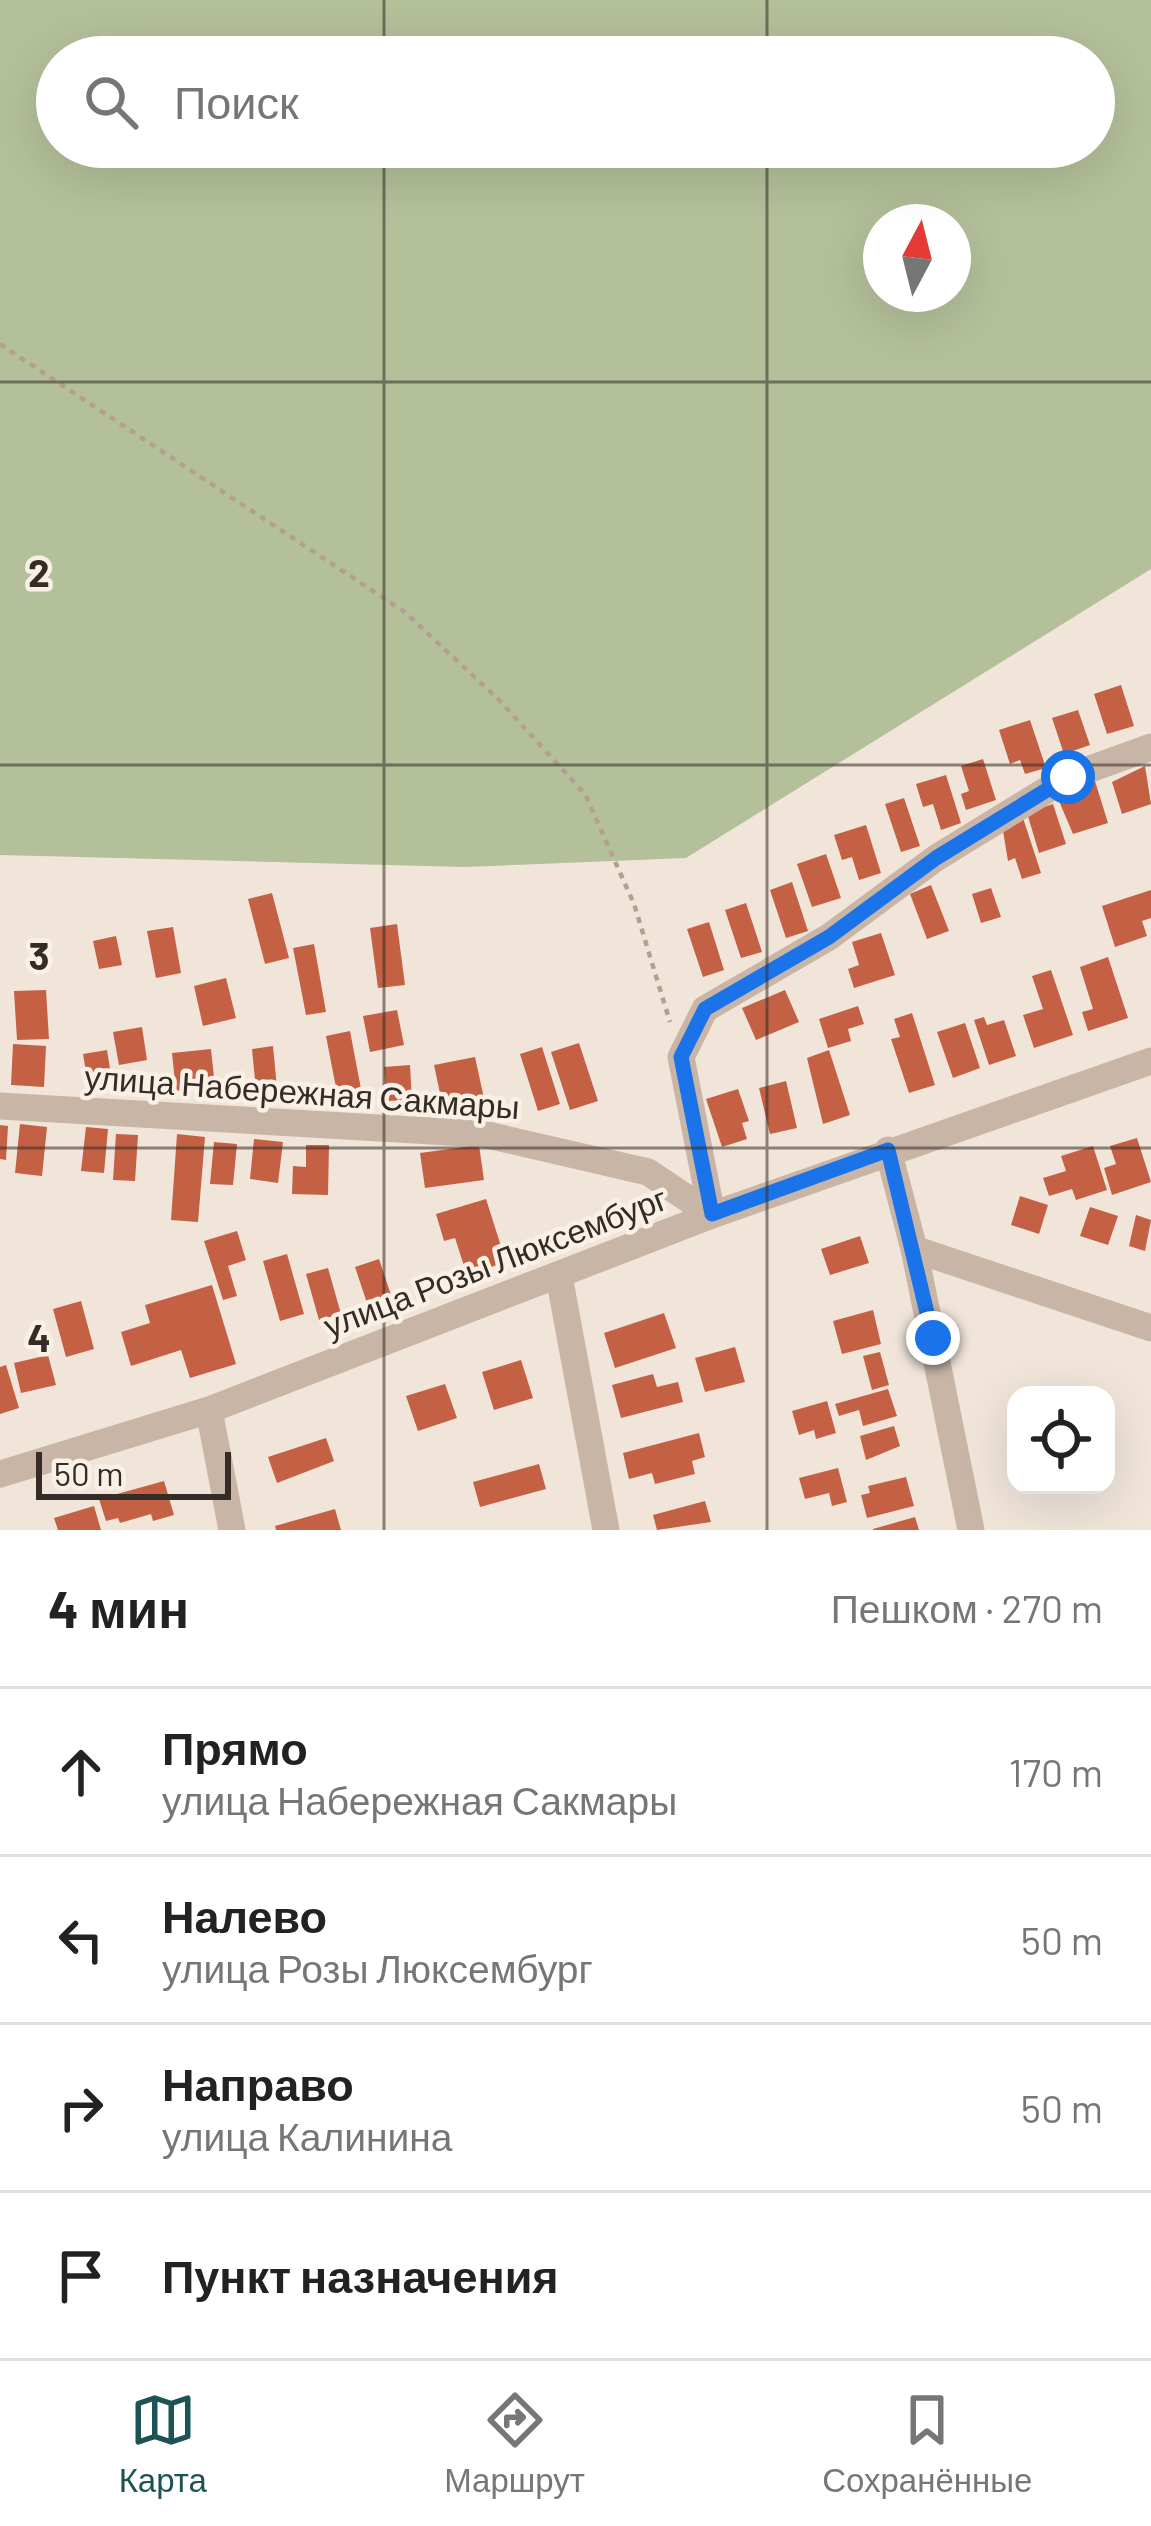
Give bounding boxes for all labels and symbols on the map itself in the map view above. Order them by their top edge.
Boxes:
north arrow [863,204,971,312]
text: 2 [28,548,50,595]
route start [1041,750,1095,804]
text: 3 [28,931,50,978]
street label: улица Набережная Сакмары [83,1056,521,1126]
street label: улица Розы Люксембург [318,1177,672,1345]
route end [906,1311,960,1365]
text: 4 [27,1313,51,1360]
scale bar [36,1446,231,1499]

